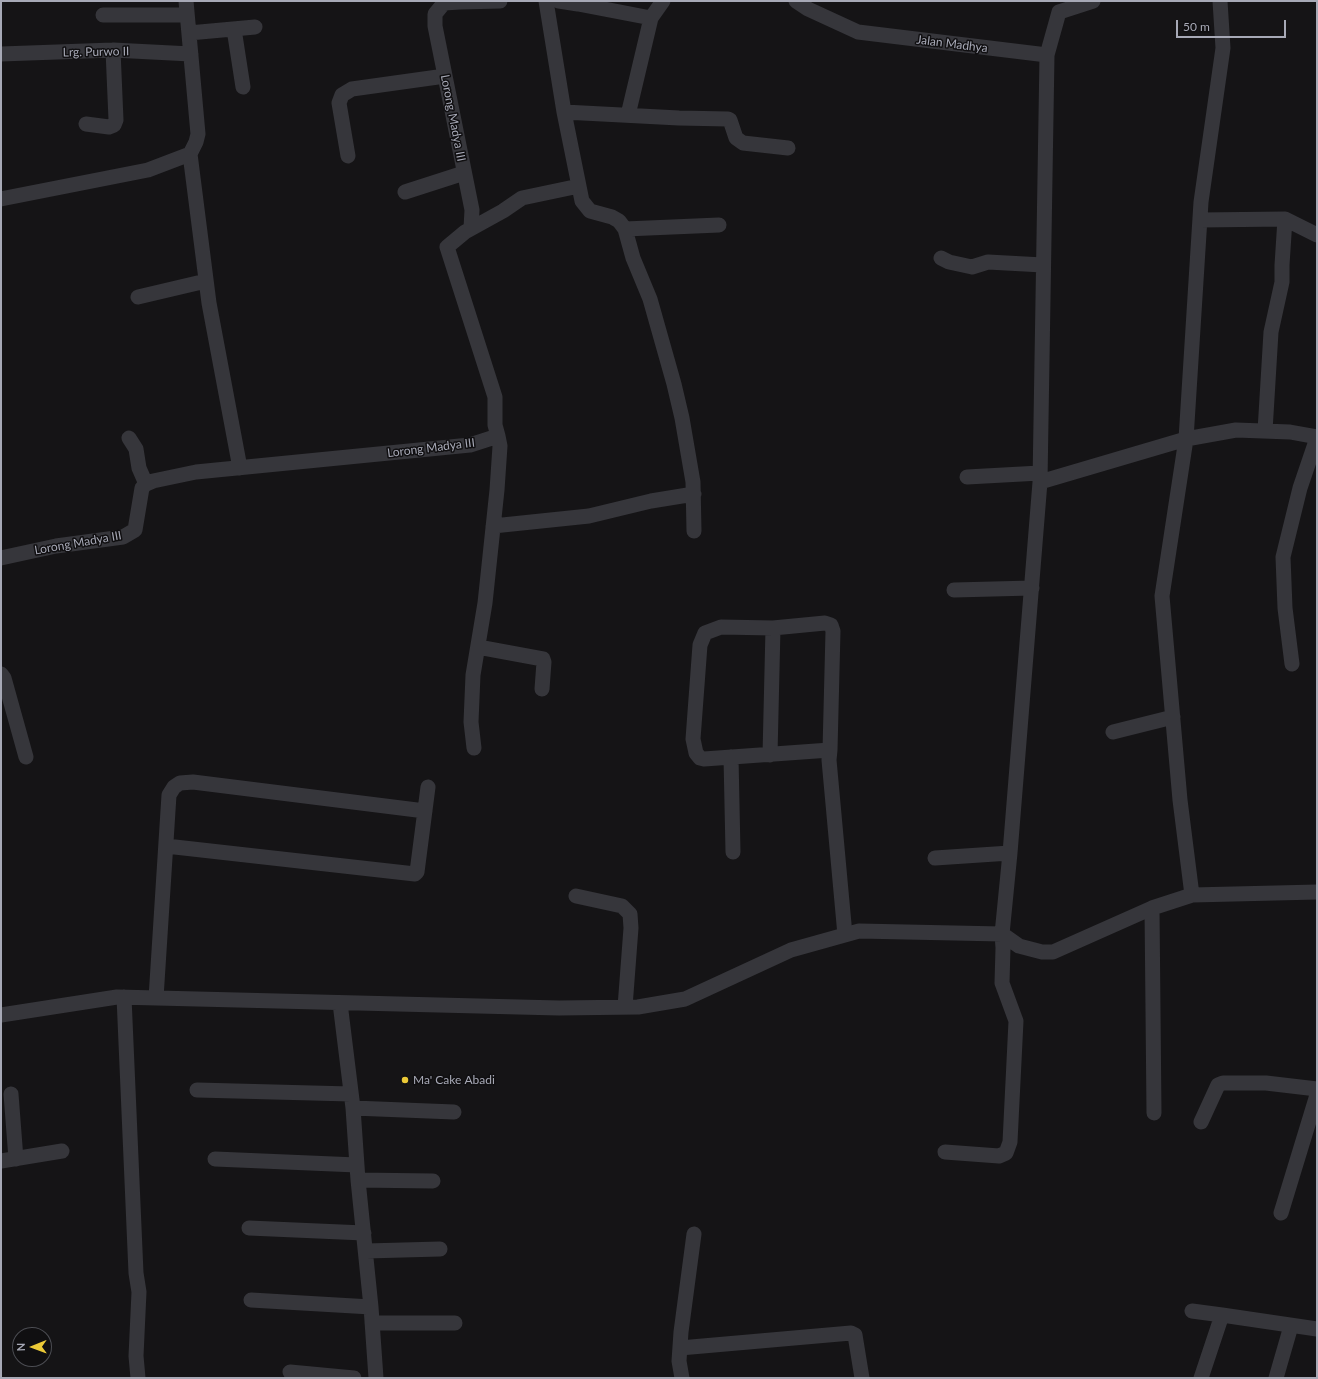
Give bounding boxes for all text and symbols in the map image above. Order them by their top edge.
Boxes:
scale bar [1178,12,1288,38]
text: 50 m [1183,19,1210,34]
street label: Jalan Madhya [916,32,988,56]
street label: Lrg. Purwo II [63,44,129,60]
street label: Lorong Madya III [438,73,468,163]
street label: Lorong Madya III [386,435,476,461]
street label: Lorong Madya III [33,528,123,558]
place label: Ma' Cake Abadi [413,1073,495,1087]
marker: Ma' Cake Abadi [400,1075,410,1085]
north arrow [12,1327,52,1367]
text: N [14,1343,27,1352]

